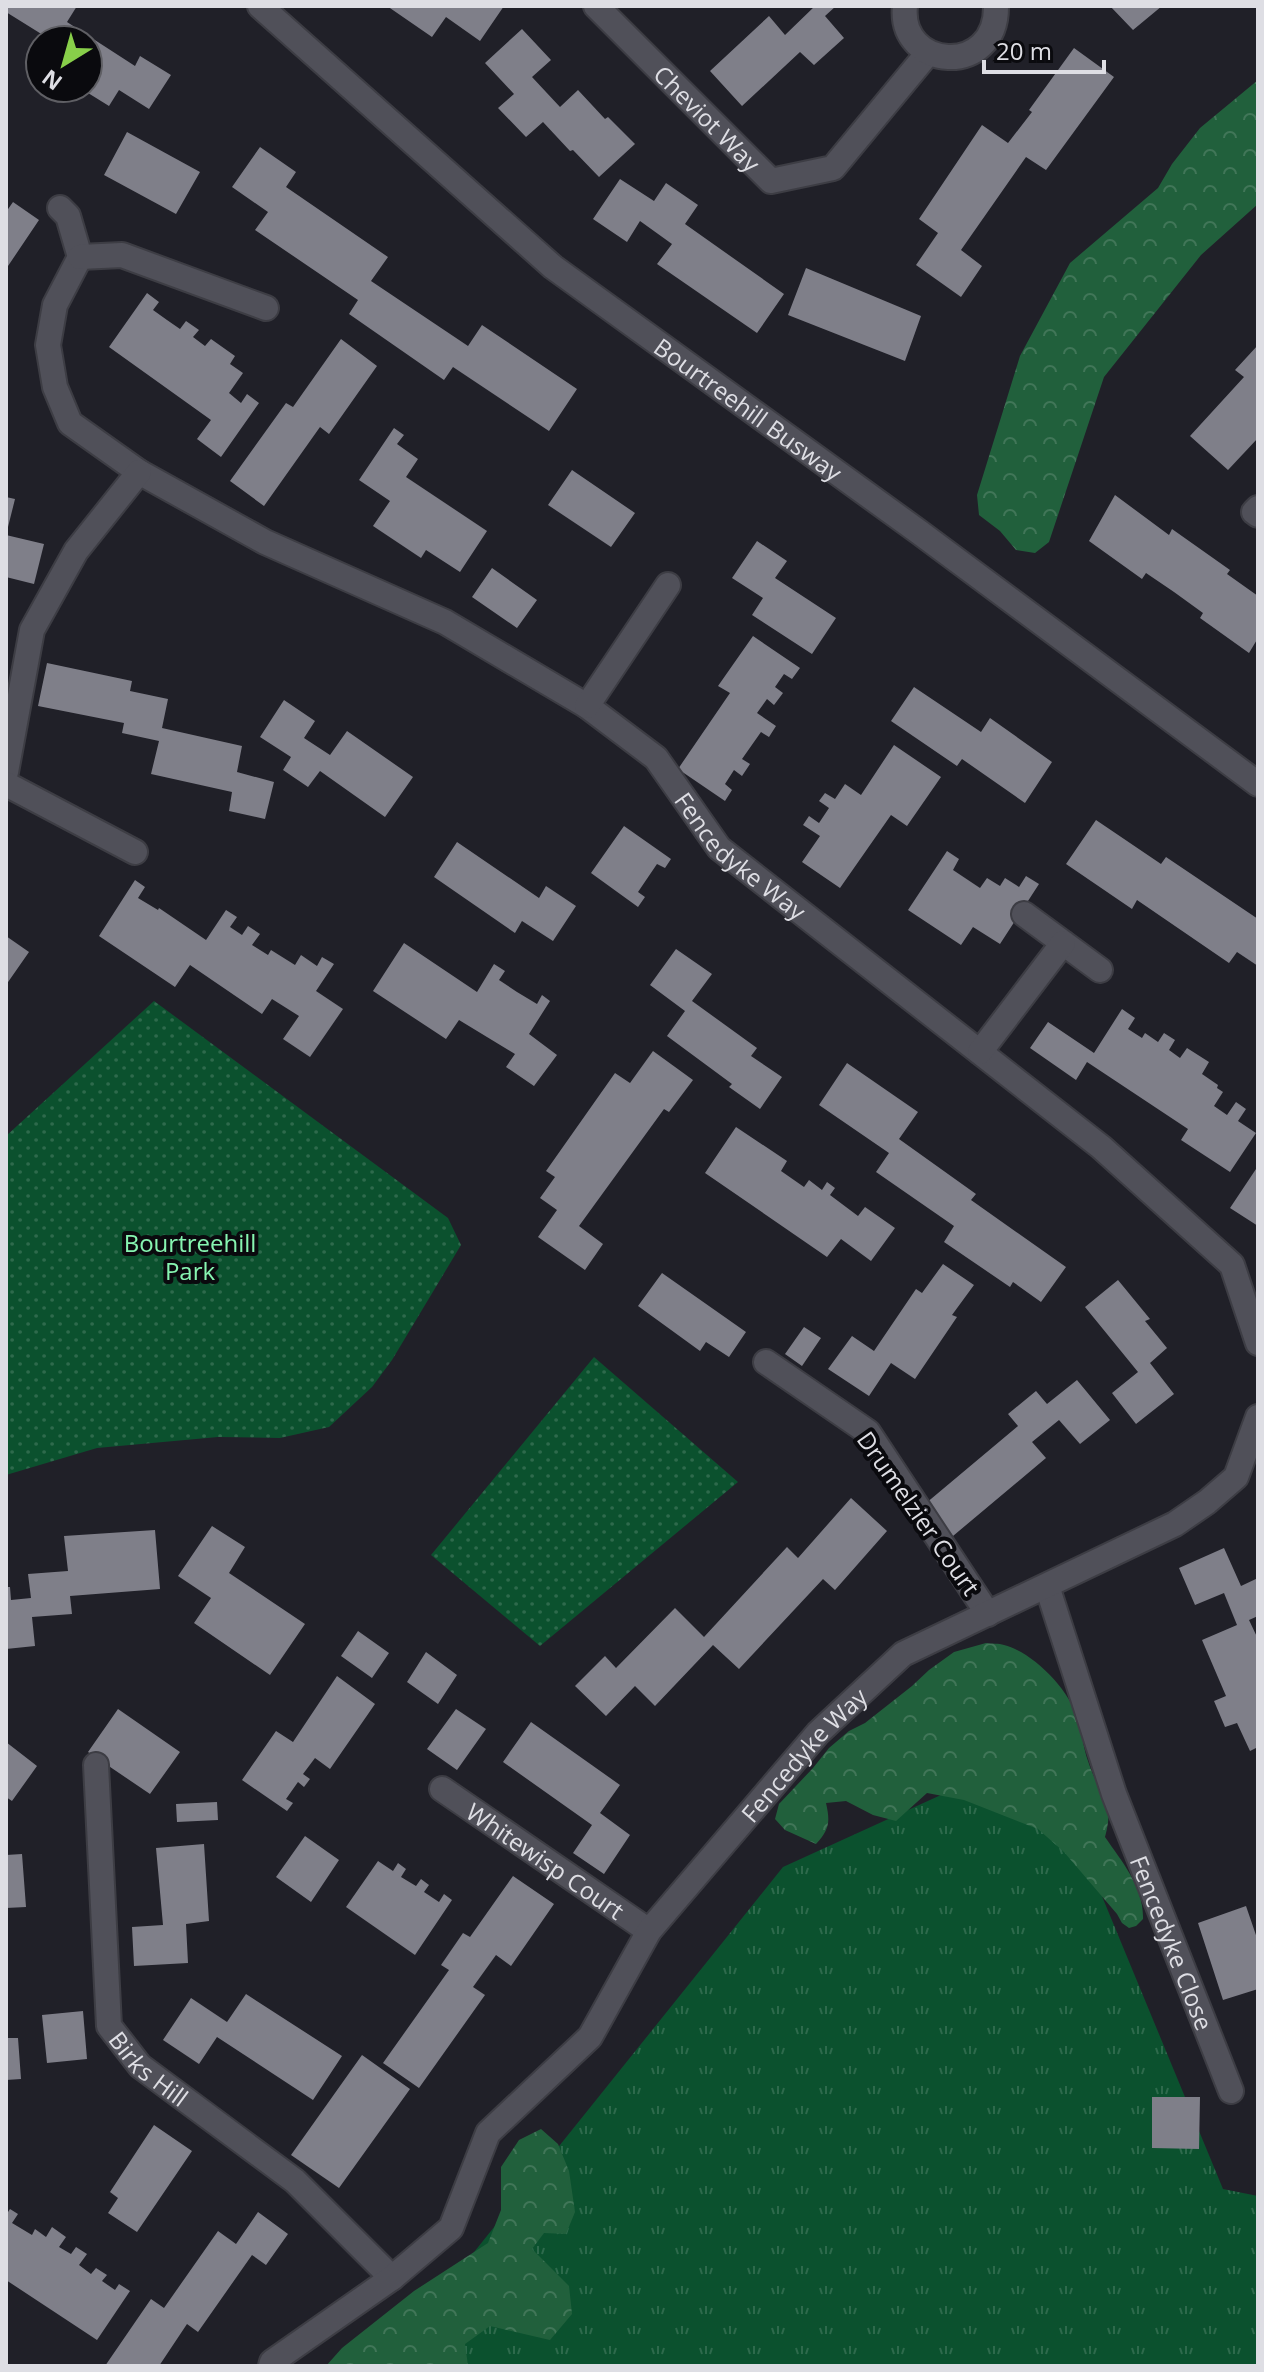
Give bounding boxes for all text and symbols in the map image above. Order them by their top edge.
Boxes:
north arrow [24,24,104,104]
scale bar [984,24,1104,74]
text: 20 m [996,34,1052,67]
street label: Cheviot Way [647,57,769,179]
text: N [35,63,68,98]
street label: Bourtreehill Busway [648,329,850,488]
street label: Fencedyke Way [668,785,814,927]
park label: Bourtreehill Park [124,1226,256,1287]
street label: Drumelzier Court [850,1424,988,1602]
street label: Fencedyke Way [733,1679,874,1829]
street label: Whitewisp Court [460,1794,631,1926]
street label: Fencedyke Close [1123,1850,1222,2035]
street label: Birks Hill [102,2024,195,2113]

